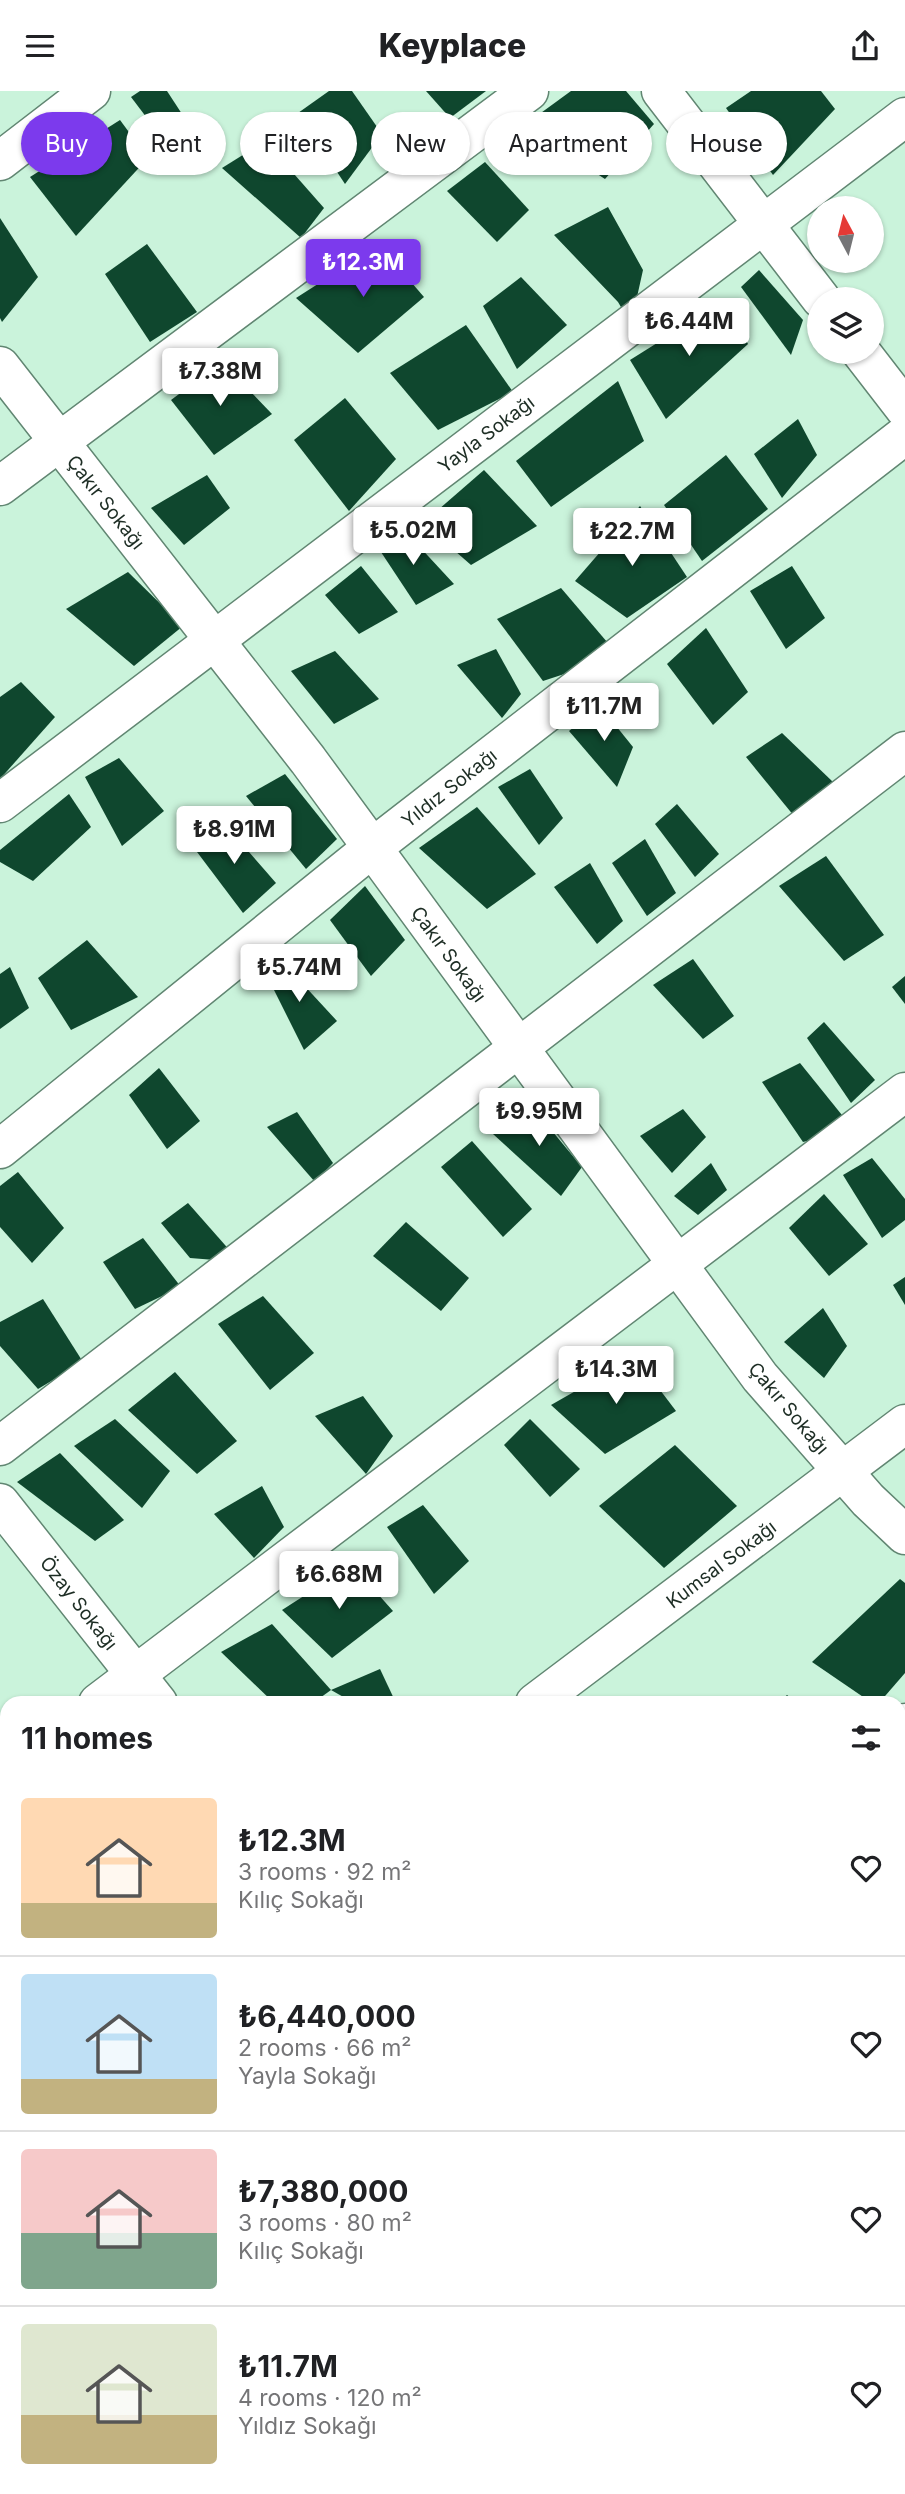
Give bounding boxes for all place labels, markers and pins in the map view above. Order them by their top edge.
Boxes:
pin: ₺12.3M [306,239,420,299]
pin: ₺6.44M [632,299,746,358]
pin: ₺7.38M [163,349,277,408]
pin: ₺5.02M [356,507,470,567]
pin: ₺22.7M [575,509,689,568]
pin: ₺11.7M [547,683,661,743]
pin: ₺8.91M [177,807,291,866]
pin: ₺5.74M [242,944,356,1004]
pin: ₺9.95M [482,1089,596,1148]
pin: ₺14.3M [559,1347,673,1406]
pin: ₺6.68M [282,1551,396,1611]

